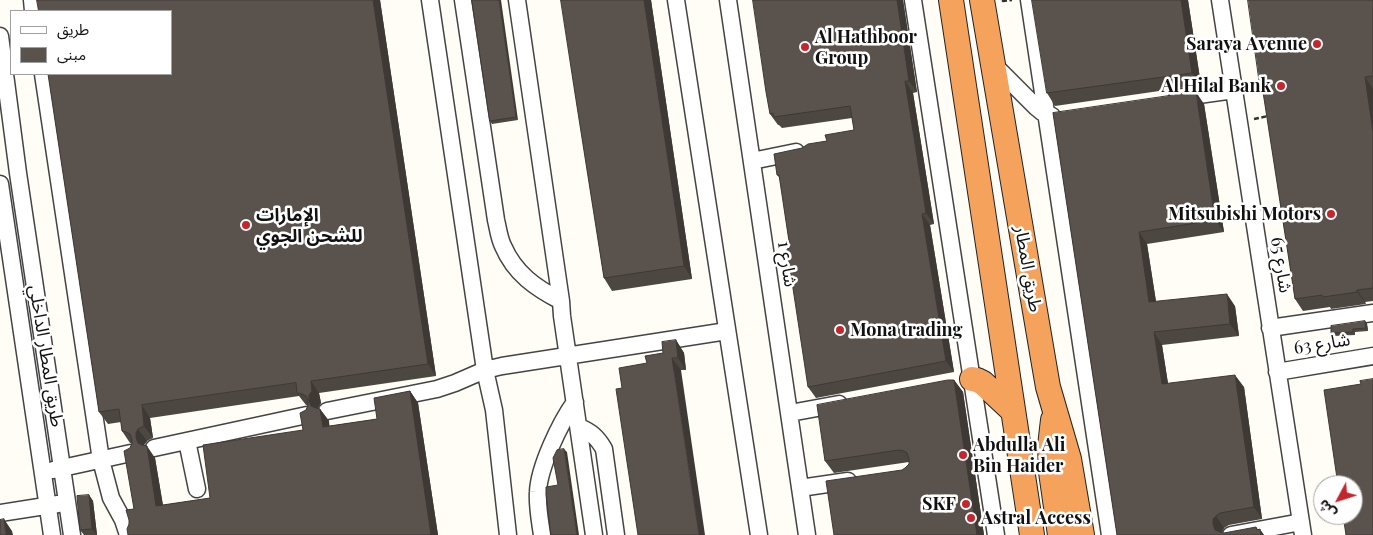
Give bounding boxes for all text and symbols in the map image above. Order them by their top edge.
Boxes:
legend [10,10,172,75]
text: طريق [57,19,89,39]
place label: Al Hathboor Group [815,26,917,68]
place label: Saraya Avenue [1186,33,1307,55]
marker: Saraya Avenue [1311,38,1323,50]
marker: Al Hathboor Group [799,41,811,53]
text: مبنى [57,44,86,64]
place label: Al Hilal Bank [1161,75,1271,97]
marker: Al Hilal Bank [1275,80,1287,92]
place label: Mitsubishi Motors [1168,203,1321,225]
place label: الإمارات للشحن الجوي [256,204,363,246]
marker: Mitsubishi Motors [1325,208,1337,220]
marker: الإمارات للشحن الجوي [240,219,252,231]
street label: طريق المطار [1010,224,1046,314]
street label: شارع 65 [1266,235,1296,295]
street label: شارع 1 [773,239,801,289]
street label: طريق المطار الداخلي [24,283,68,429]
place label: Mona trading [850,319,962,341]
marker: Mona trading [834,324,846,336]
street label: شارع 63 [1292,329,1352,359]
place label: Abdulla Ali Bin Haider [973,434,1065,476]
marker: Abdulla Ali Bin Haider [957,449,969,461]
north arrow [1313,475,1363,525]
place label: SKF [922,493,956,515]
text: ش [1313,496,1340,523]
marker: SKF [960,498,972,510]
place label: Astral Access [981,507,1091,529]
marker: Astral Access [965,512,977,524]

